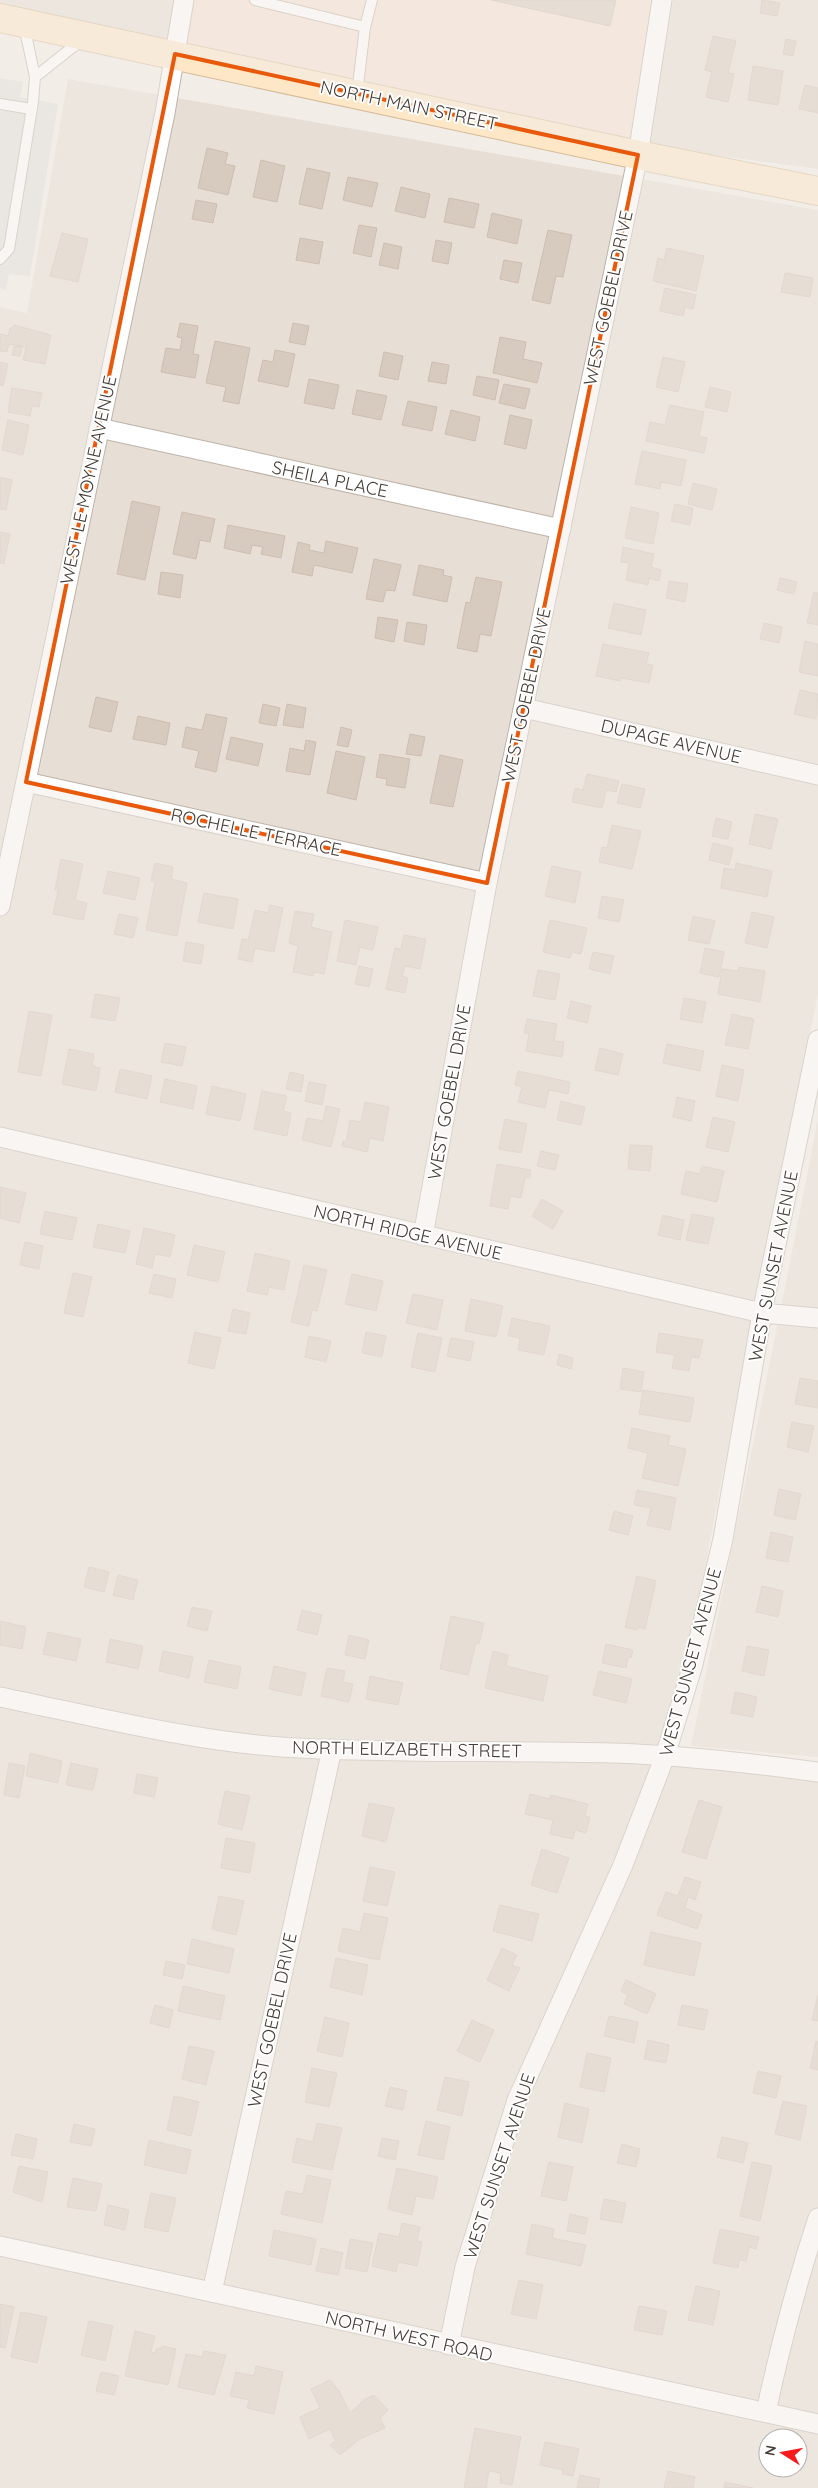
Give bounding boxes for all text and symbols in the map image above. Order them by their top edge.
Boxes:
street label: NORTH MAIN STREET [318,75,500,135]
street label: WEST GOEBEL DRIVE [578,208,638,388]
street label: WEST LE MOYNE AVENUE [55,373,121,587]
street label: SHEILA PLACE [270,456,390,502]
street label: WEST GOEBEL DRIVE [496,605,556,785]
street label: DUPAGE AVENUE [599,714,743,768]
street label: ROCHELLE TERRACE [169,803,343,861]
street label: WEST GOEBEL DRIVE [422,1002,476,1182]
street label: WEST SUNSET AVENUE [743,1169,803,1363]
street label: NORTH RIDGE AVENUE [311,1199,505,1265]
street label: WEST SUNSET AVENUE [654,1565,726,1759]
street label: NORTH ELIZABETH STREET [292,1735,522,1763]
street label: WEST GOEBEL DRIVE [242,1930,302,2110]
street label: WEST SUNSET AVENUE [458,2070,540,2262]
street label: NORTH WEST ROAD [323,2306,495,2366]
north arrow [758,2428,808,2478]
text: N [760,2444,780,2457]

